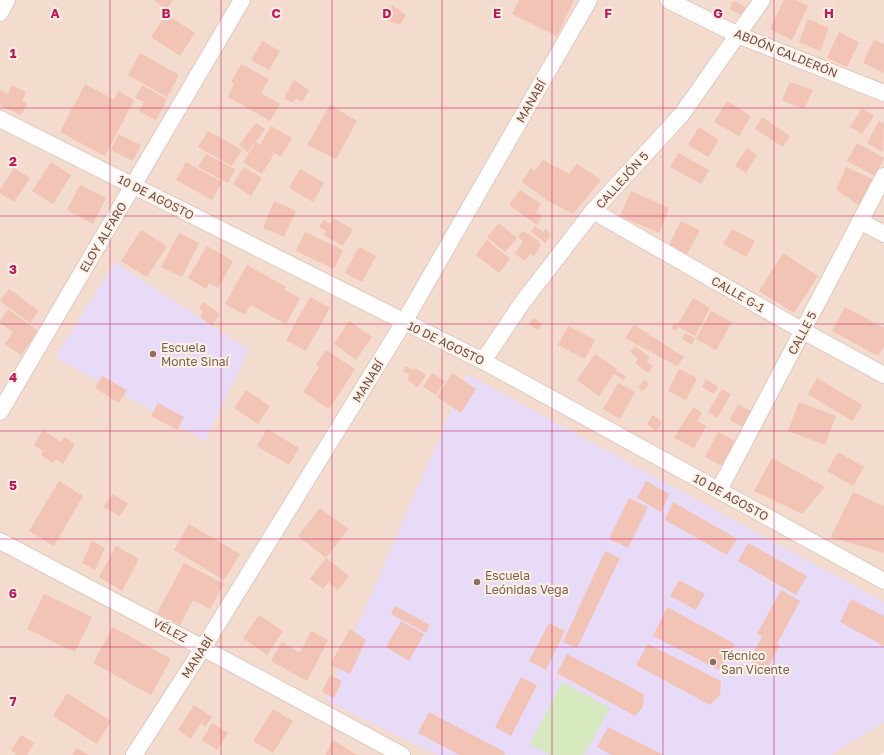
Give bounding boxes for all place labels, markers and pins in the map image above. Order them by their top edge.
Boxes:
place label: Escuela Monte Sinaí [161,340,230,369]
marker: Escuela Monte Sinaí [148,349,158,359]
place label: Escuela Leónidas Vega [485,568,568,597]
marker: Escuela Leónidas Vega [472,577,482,587]
place label: Técnico San Vicente [721,648,790,677]
marker: Técnico San Vicente [708,657,718,667]

